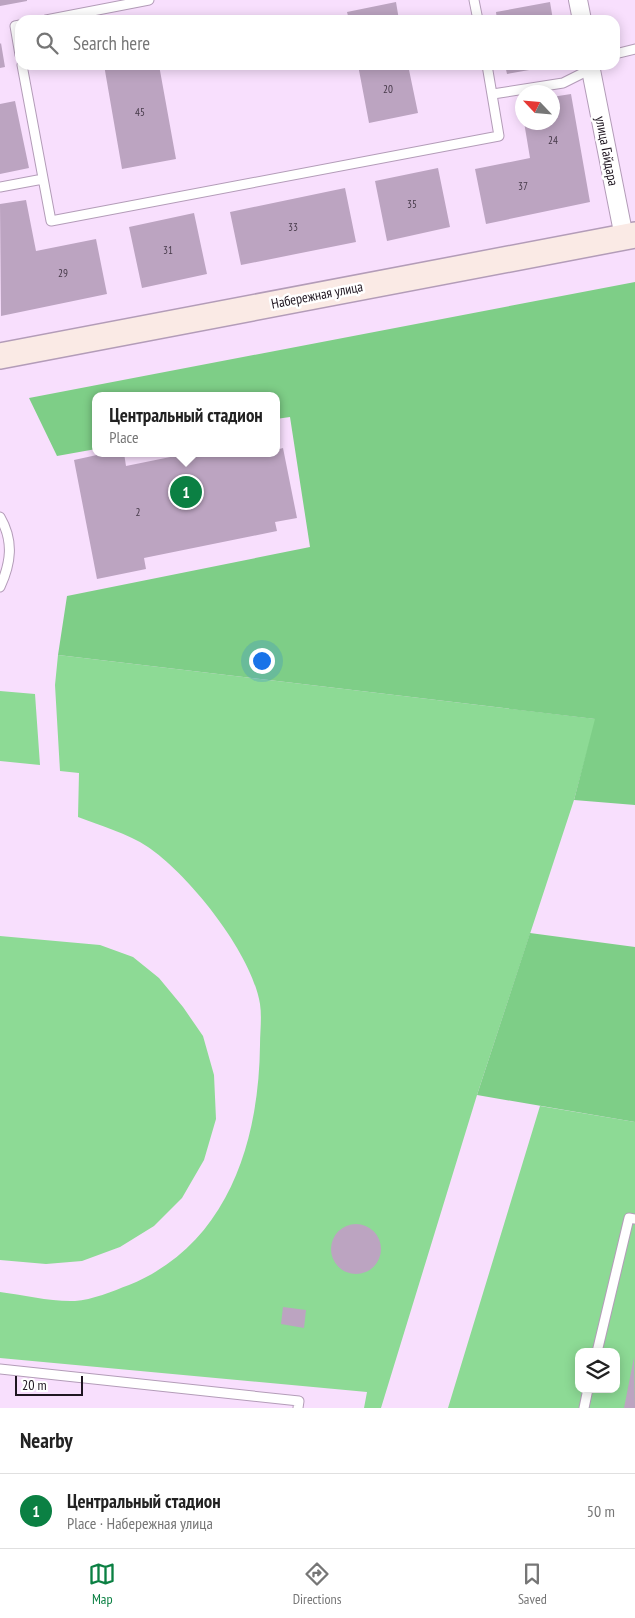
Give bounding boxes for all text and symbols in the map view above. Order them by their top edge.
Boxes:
search box [15,15,620,70]
icon: search [33,29,61,57]
text: Search here [73,31,150,55]
house number: 20 [383,82,393,96]
north arrow [515,85,560,130]
house number: 45 [135,105,145,119]
street label: улица Гайдара [591,115,623,187]
house number: 24 [548,133,558,147]
house number: 37 [518,179,528,193]
house number: 35 [407,197,417,211]
house number: 33 [288,220,298,234]
house number: 31 [163,243,173,257]
house number: 29 [58,266,68,280]
street label: Набережная улица [270,277,364,313]
popup [92,392,280,457]
text: Центральный стадион [109,403,263,427]
text: Place [109,427,139,447]
pin: 1 [170,473,202,511]
house number: 2 [136,505,141,519]
your location [249,648,275,674]
map controls [575,1348,620,1393]
button: layers [575,1348,620,1393]
scale bar [15,1373,82,1396]
text: 20 m [22,1376,47,1394]
text: Nearby [20,1427,73,1454]
text: Центральный стадион [67,1489,221,1513]
text: 1 [32,1501,40,1521]
text: 50 m [587,1501,615,1521]
text: Place · Набережная улица [67,1513,213,1533]
tab: Map [88,1560,116,1608]
tab: Directions [293,1560,341,1608]
tab: Saved [518,1560,547,1608]

